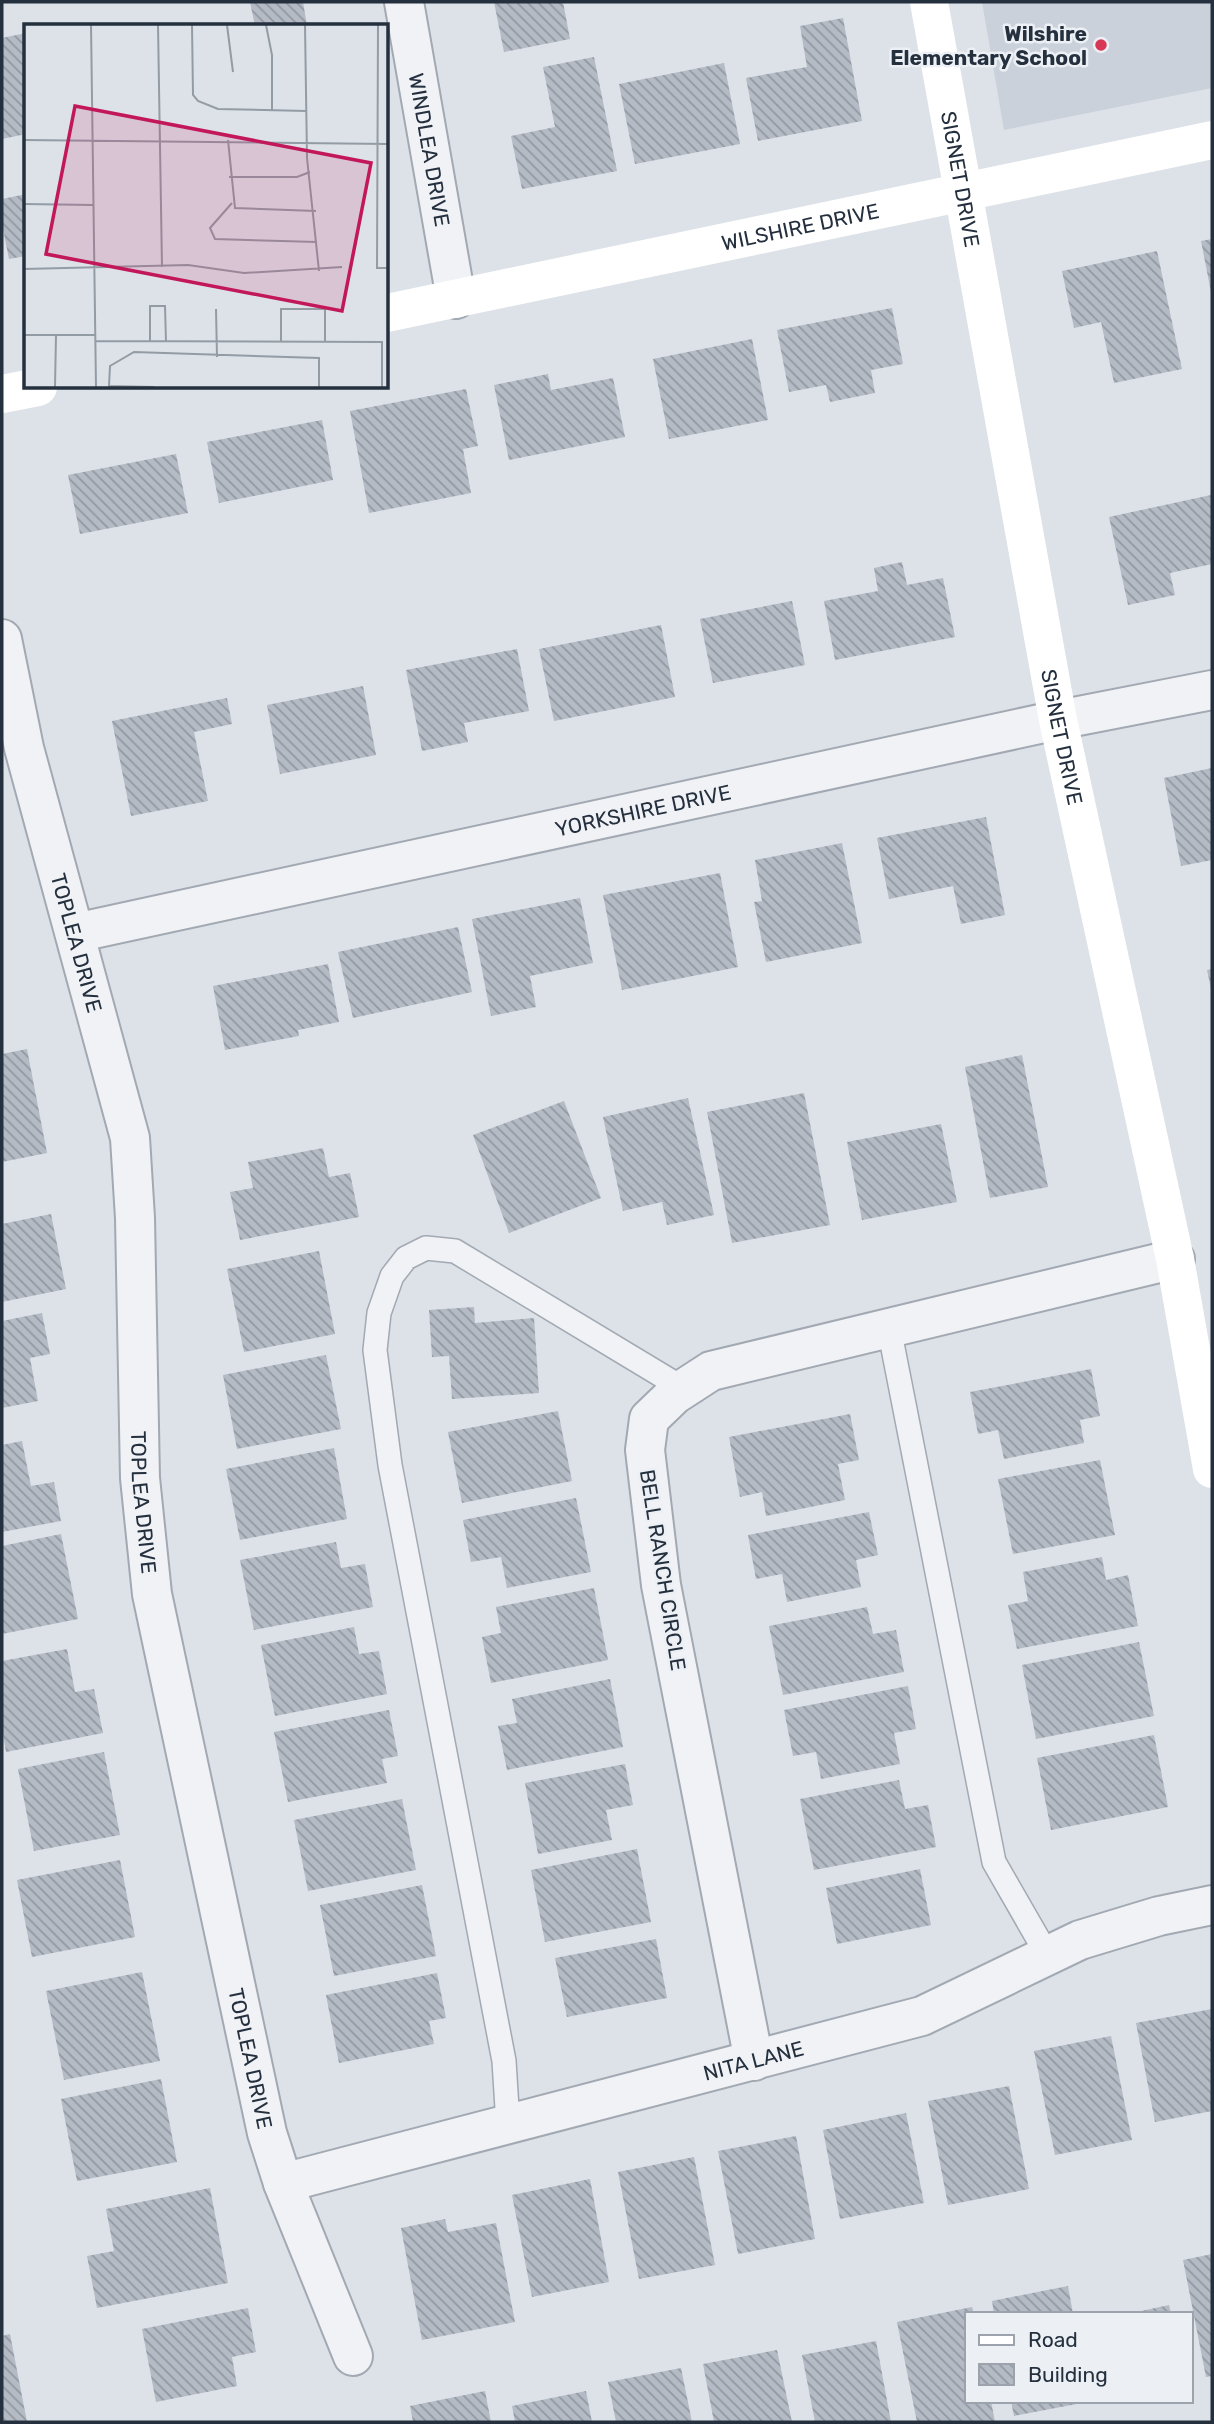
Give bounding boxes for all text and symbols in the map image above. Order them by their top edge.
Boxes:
place label: Wilshire Elementary School [890,21,1087,70]
inset map [24,24,388,388]
marker: Wilshire Elementary School [1093,37,1109,53]
street label: WINDLEA DRIVE [404,71,456,228]
street label: SIGNET DRIVE [936,109,985,249]
street label: WILSHIRE DRIVE [719,198,881,255]
street label: SIGNET DRIVE [1037,667,1089,807]
street label: YORKSHIRE DRIVE [553,779,733,841]
street label: TOPLEA DRIVE [46,870,108,1015]
street label: TOPLEA DRIVE [127,1431,162,1575]
street label: BELL RANCH CIRCLE [635,1468,691,1672]
street label: TOPLEA DRIVE [224,1986,278,2131]
street label: NITA LANE [700,2035,806,2085]
legend [965,2312,1193,2403]
text: Road [1028,2327,1078,2352]
text: Building [1028,2362,1108,2387]

